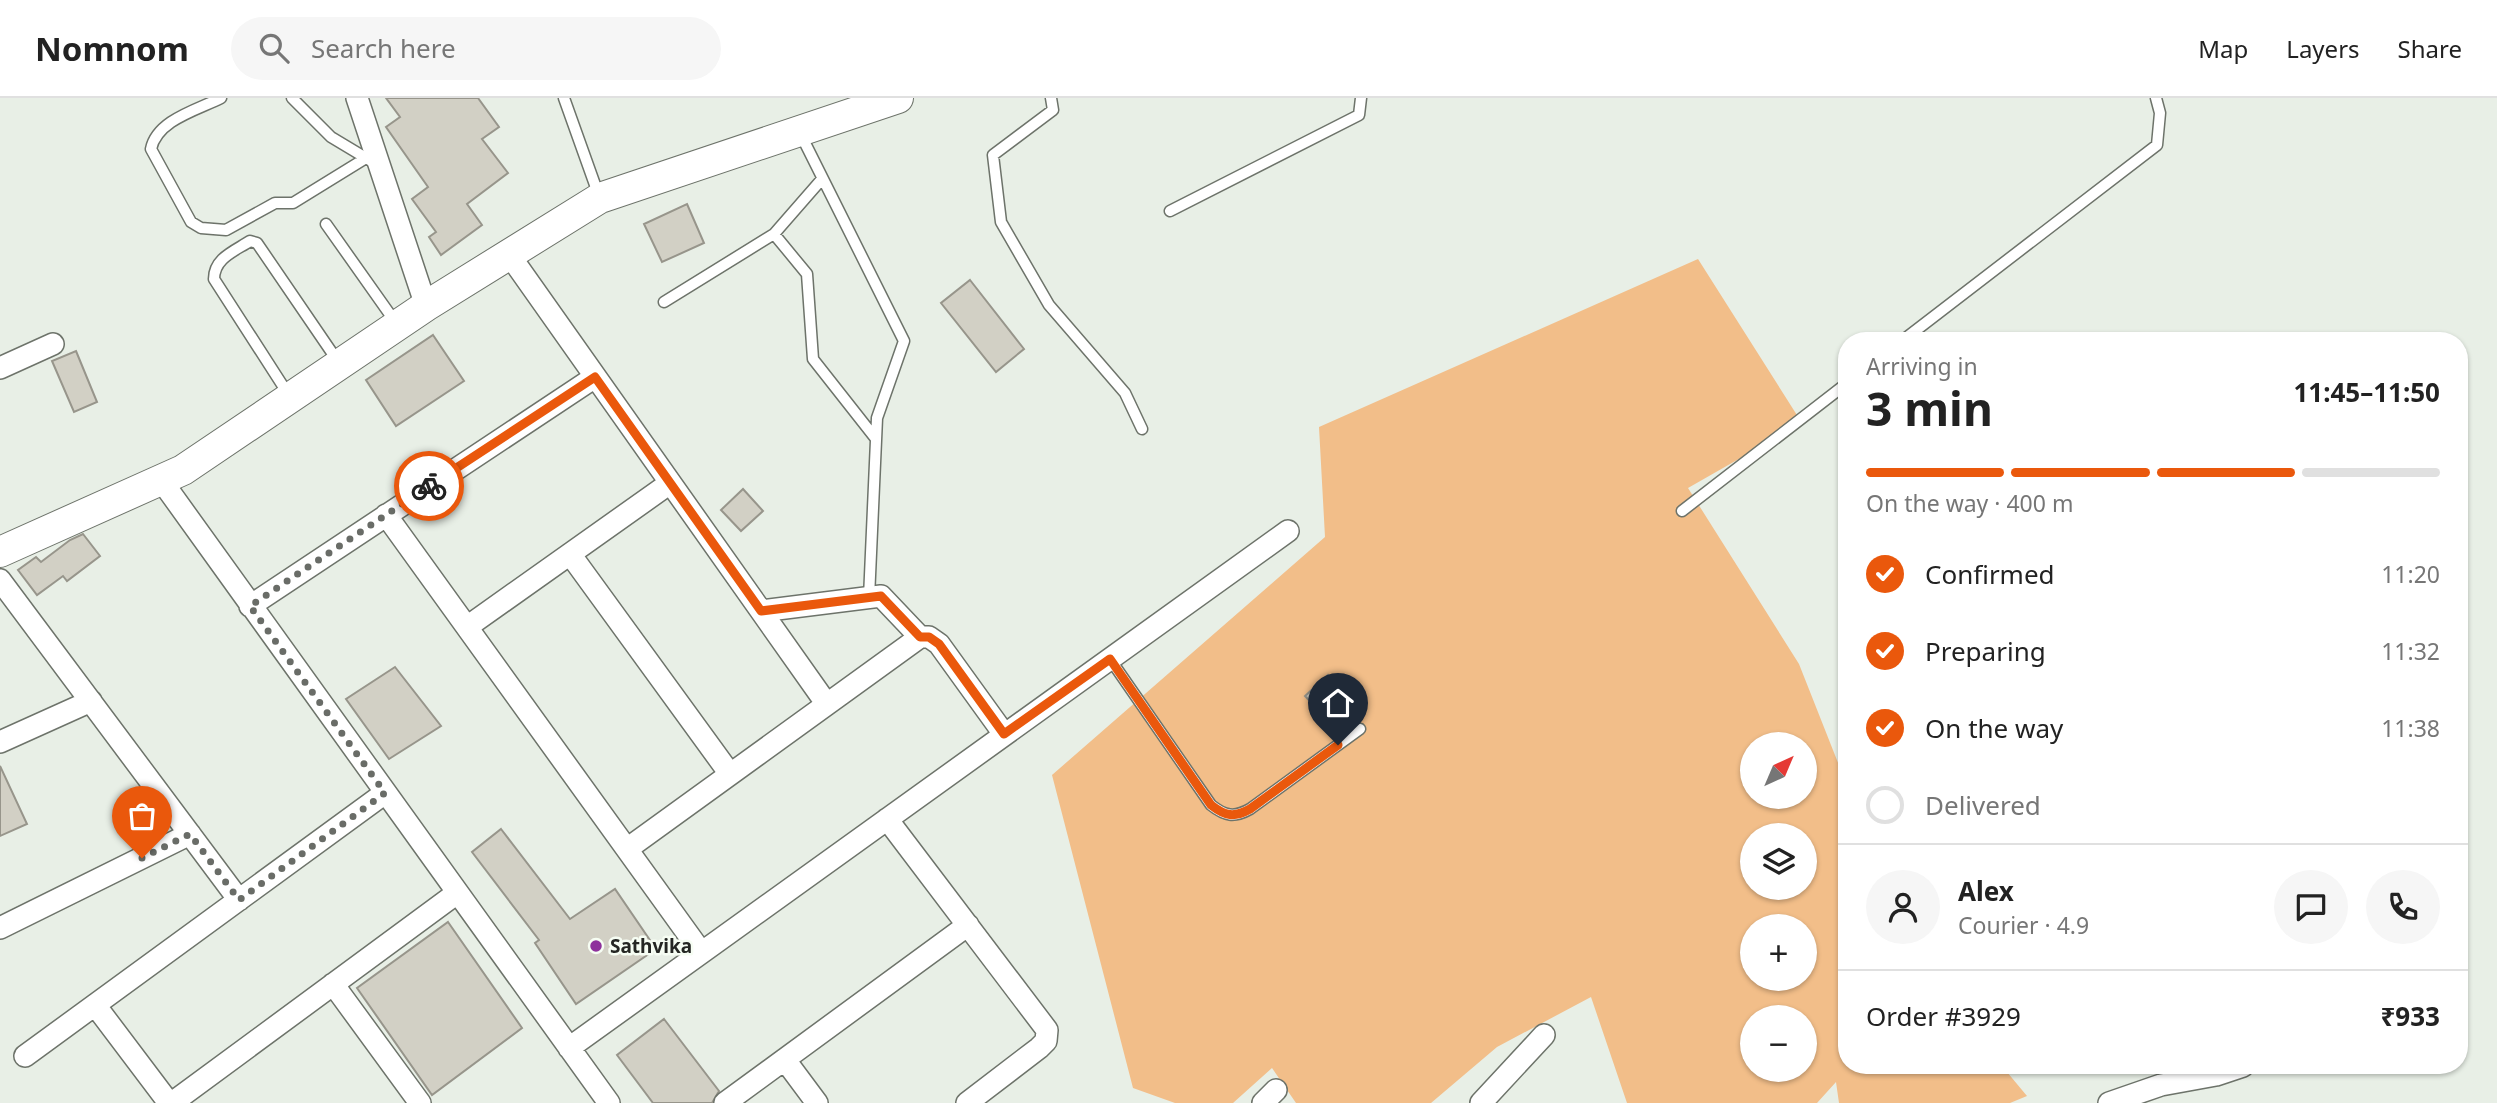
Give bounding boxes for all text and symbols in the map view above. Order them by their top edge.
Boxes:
search box [231,17,721,80]
text: Nomnom [35,26,189,71]
icon: search [255,29,293,67]
text: Search here [311,30,456,66]
text: Map [2198,32,2248,65]
text: Layers [2286,32,2360,65]
text: Share [2398,32,2462,65]
text: Arriving in [1866,350,1978,382]
text: 11:45–11:50 [2293,374,2440,410]
text: 3 min [1866,377,1993,439]
courier [394,451,464,521]
icon: bike [410,467,448,505]
text: On the way · 400 m [1866,487,2073,519]
icon: check [1866,555,1904,593]
text: Confirmed [1925,556,2055,592]
text: 11:20 [2381,558,2440,590]
icon: check [1866,632,1904,670]
text: Preparing [1925,633,2046,669]
text: 11:32 [2381,635,2440,667]
pin [1308,673,1368,745]
icon: home [1319,684,1357,722]
icon: check [1866,709,1904,747]
text: On the way [1925,710,2063,746]
text: 11:38 [2381,712,2440,744]
north arrow [1740,732,1816,808]
map controls [1740,732,1817,1082]
pin [112,786,172,858]
text: Delivered [1925,787,2041,823]
icon: bag [123,797,161,835]
button: layers [1740,823,1817,900]
button: person [1866,870,1940,944]
button: chat [2274,870,2348,944]
button: phone [2366,870,2440,944]
text: Alex [1958,873,2014,909]
text: Courier · 4.9 [1958,909,2089,941]
button: + [1740,914,1817,991]
place label: Sathvika [610,933,692,959]
marker: Sathvika [588,938,604,954]
text: Order #3929 [1866,998,2021,1034]
text: ₹933 [2381,998,2440,1034]
button: − [1740,1005,1817,1082]

